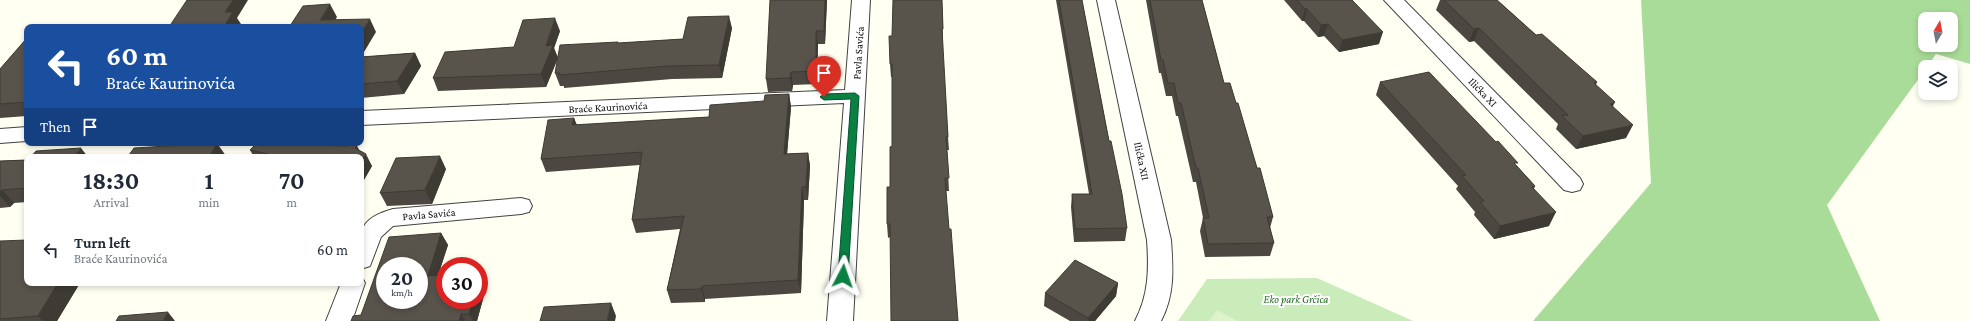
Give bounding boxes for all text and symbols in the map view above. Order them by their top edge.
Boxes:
north arrow [1918,12,1958,52]
map controls [1918,12,1958,100]
street label: Pavla Savića [850,26,866,80]
icon: left [40,40,92,92]
text: 60 m [106,40,167,71]
pin [807,56,841,97]
button: layers [1918,60,1958,100]
icon: arrive [813,62,835,84]
text: Braće Kaurinovića [106,73,235,93]
street label: Ilićka XI [1466,75,1500,109]
street label: Braće Kaurinovića [568,99,648,115]
icon: arrive [79,116,101,138]
text: Then [40,119,71,135]
street label: Ilićka XII [1132,141,1152,181]
text: 18:30 [83,167,139,194]
text: 1 [205,167,214,194]
text: 70 [279,167,305,194]
text: Arrival [94,195,129,210]
text: min [199,195,219,210]
text: m [287,195,297,210]
street label: Pavla Savića [402,206,456,222]
text: Turn left [74,235,130,251]
icon: left [40,239,62,261]
text: 60 m [317,242,348,258]
text: Braće Kaurinovića [74,251,168,266]
position arrow [822,255,864,297]
speed limit sign: 30 [436,257,488,309]
text: 20 [391,267,413,289]
text: km/h [391,287,413,298]
park label: Eko park Grčica [1264,293,1329,306]

